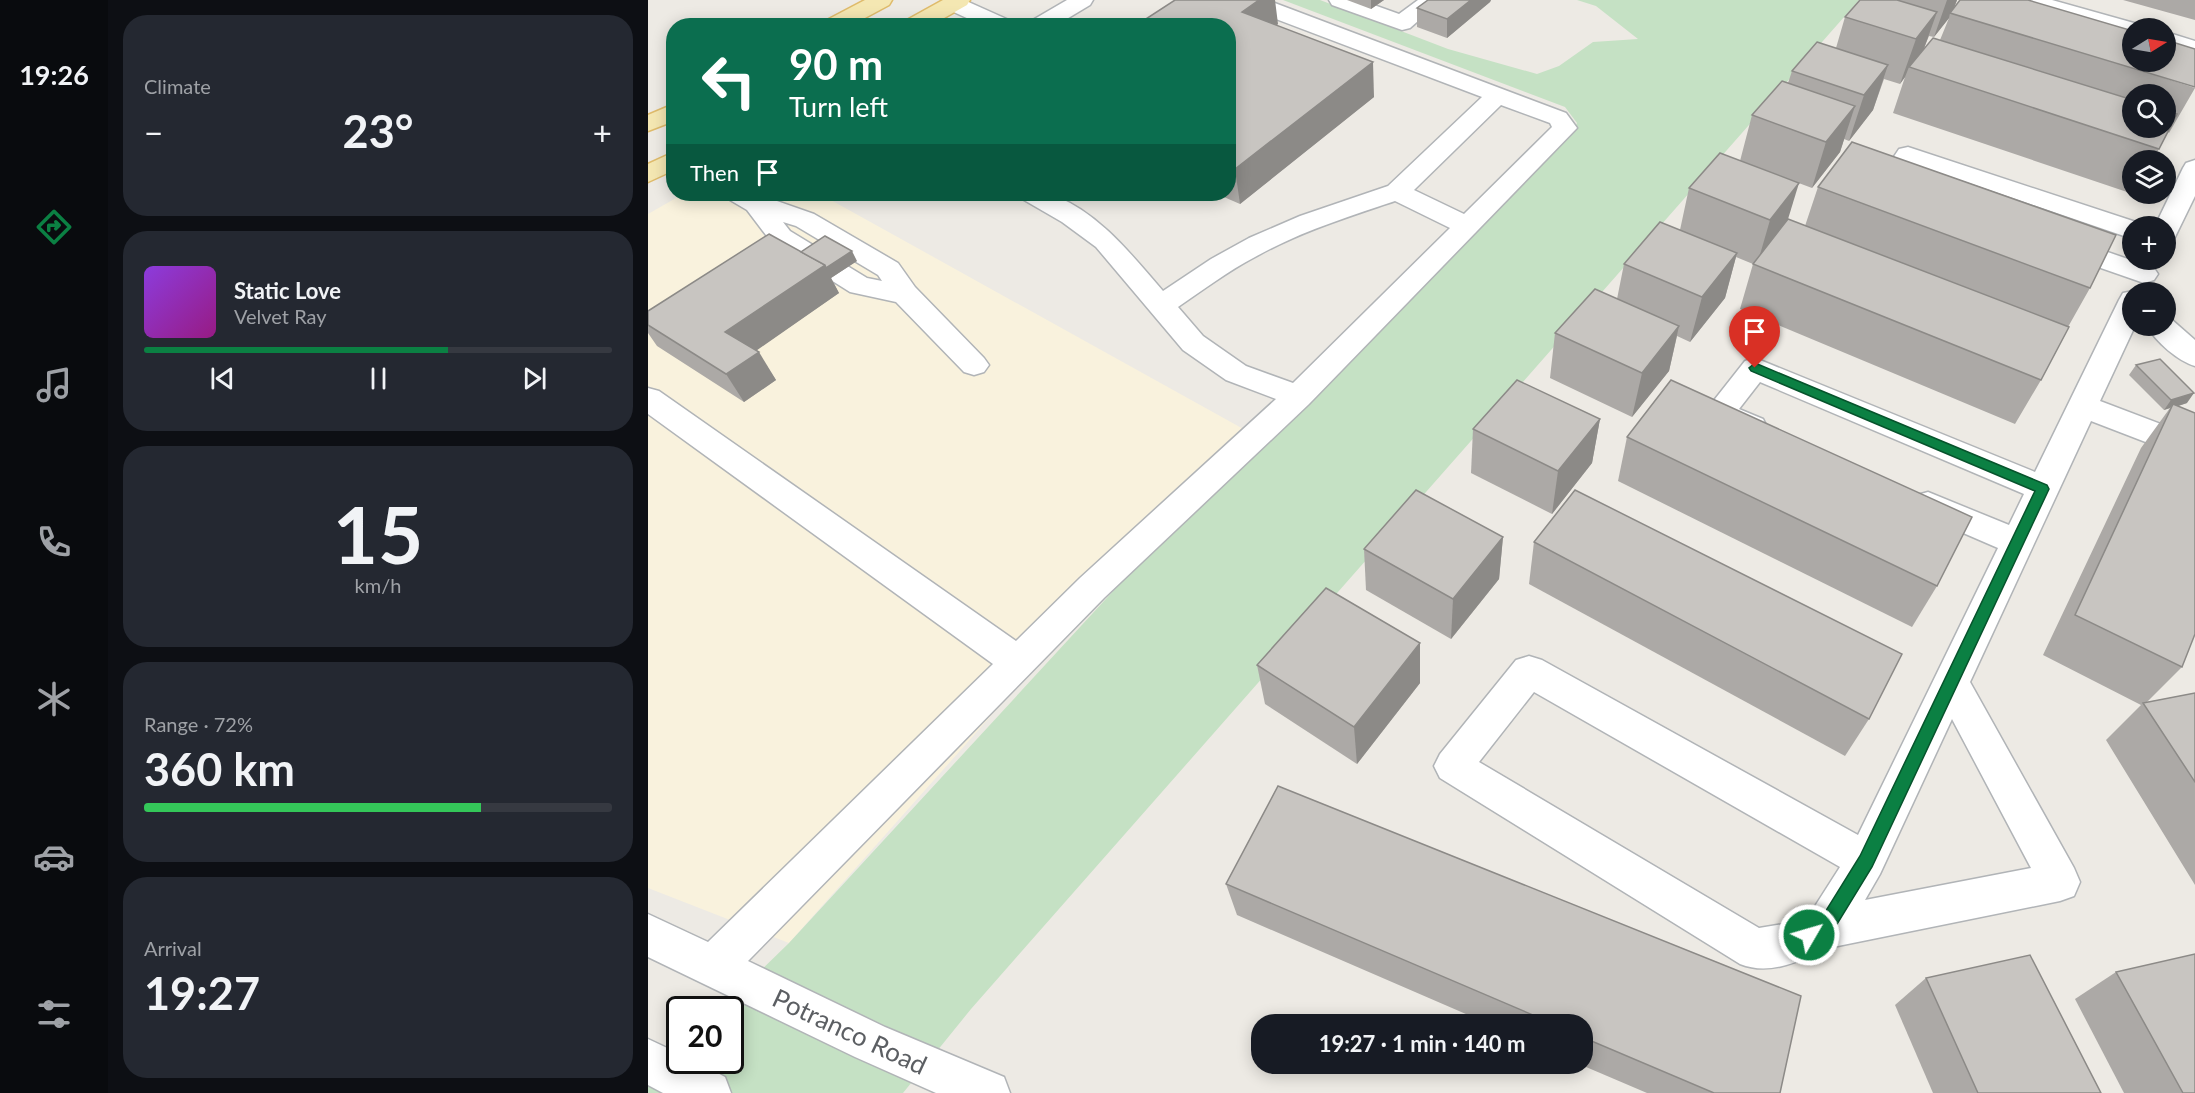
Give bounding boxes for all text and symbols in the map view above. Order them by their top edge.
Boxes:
north arrow [2122,18,2176,72]
map controls [2122,18,2176,336]
text: 90 m [789,39,883,89]
icon: left [690,42,768,120]
text: 19:26 [19,58,89,91]
text: Climate [144,74,211,98]
button: search [2122,84,2176,138]
text: Turn left [789,90,888,123]
text: 23° [343,104,413,158]
text: − [144,112,163,152]
text: + [593,112,612,152]
button: layers [2122,150,2176,204]
icon: arrive [751,156,784,189]
text: Then [690,159,739,186]
icon: directions [33,206,75,248]
button: + [2122,216,2176,270]
text: Static Love [234,277,341,304]
button: − [2122,282,2176,336]
text: Velvet Ray [234,304,327,328]
pin [1729,306,1780,368]
icon: arrive [1738,315,1771,348]
icon: previous [206,362,239,395]
icon: pause [362,362,395,395]
icon: next [518,362,551,395]
icon: music [33,364,75,406]
text: 15 [333,487,423,581]
icon: phone [33,521,75,563]
text: km/h [355,573,401,597]
icon: climate [33,678,75,720]
text: Range · 72% [144,712,253,736]
text: 360 km [144,742,295,796]
icon: car [33,836,75,878]
position arrow [1777,903,1841,967]
text: Arrival [144,936,202,960]
text: 19:27 [144,966,260,1020]
street label: Potranco Road [768,981,932,1081]
icon: filters [33,993,75,1035]
speed limit sign: 20 [666,996,744,1074]
text: 19:27 · 1 min · 140 m [1319,1030,1525,1057]

